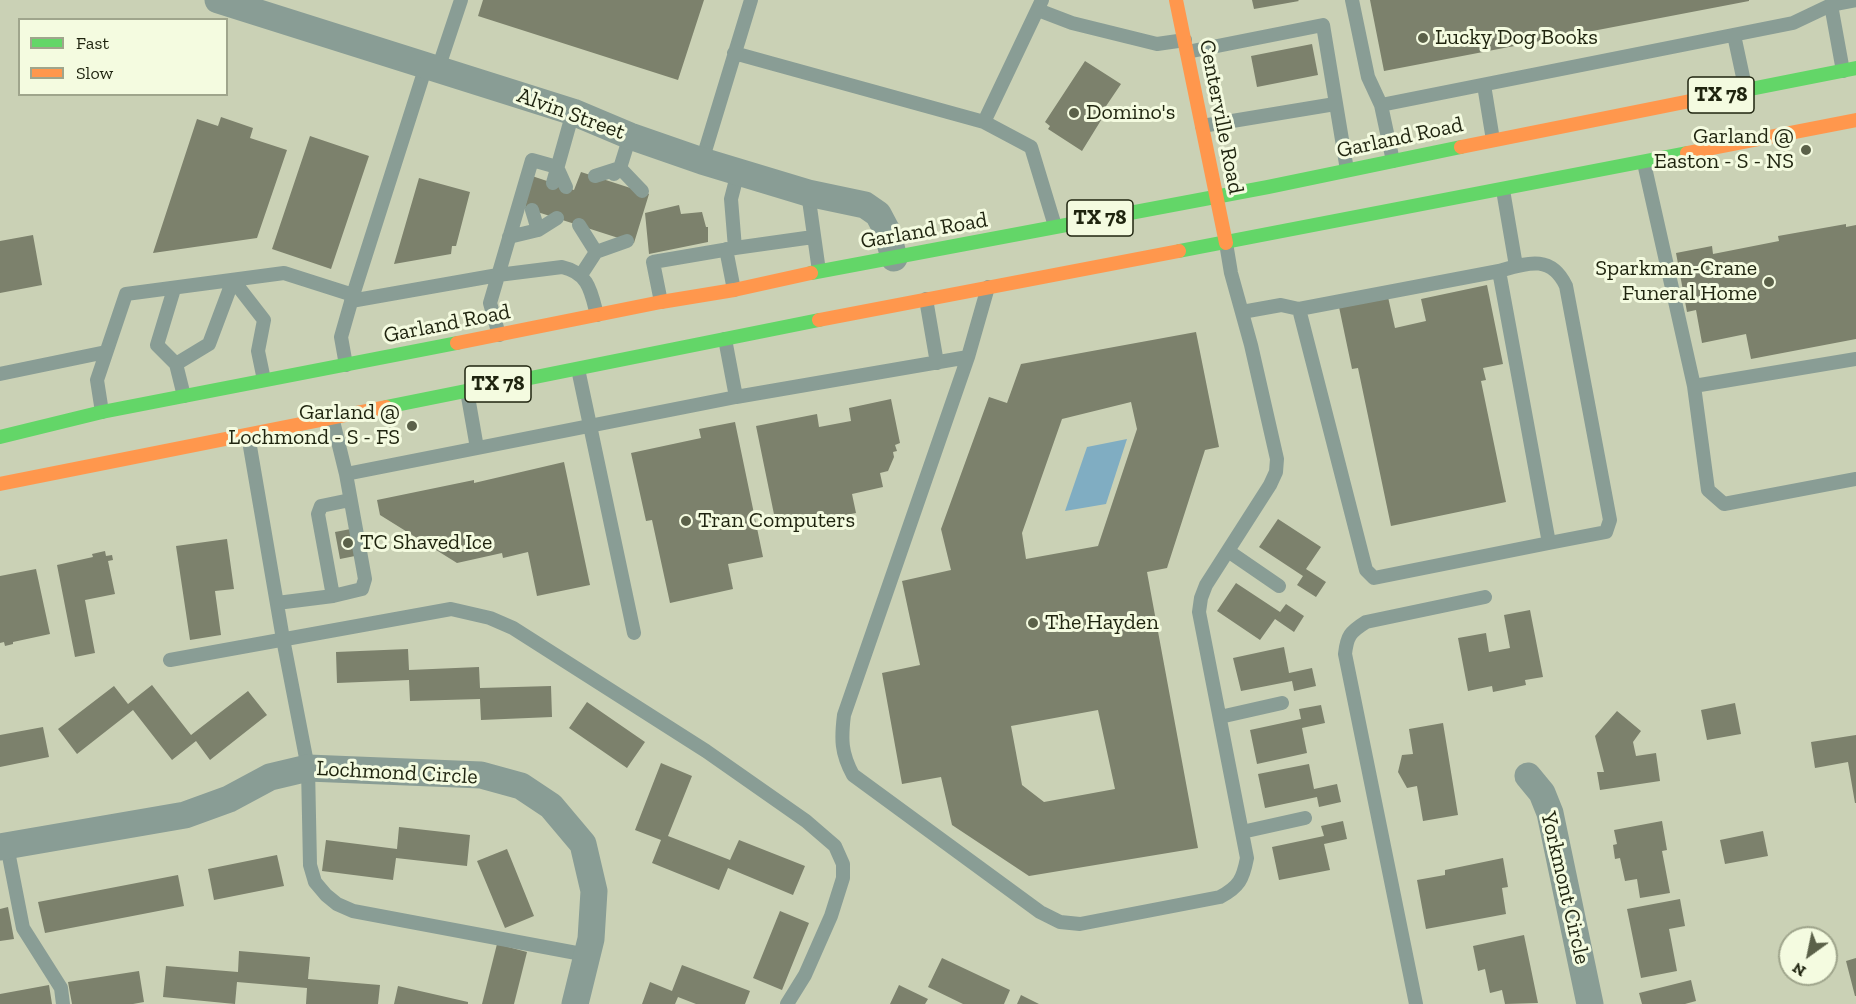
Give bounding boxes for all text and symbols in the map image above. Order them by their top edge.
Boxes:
legend [18,18,228,96]
place label: Lucky Dog Books [1435,25,1598,51]
marker: Lucky Dog Books [1416,31,1430,45]
text: Fast [76,32,109,54]
street label: Centerville Road [1193,38,1249,196]
text: Slow [76,62,113,84]
road number: TX 78 [1688,77,1754,113]
street label: Alvin Street [514,82,628,146]
place label: Domino's [1086,100,1175,126]
marker: Domino's [1067,106,1081,120]
street label: Garland Road [1334,112,1466,164]
place label: Garland @ Easton - S - NS [1654,124,1794,176]
marker: Garland @ Easton - S - NS [1799,143,1813,157]
road number: TX 78 [1067,200,1133,236]
street label: Garland Road [858,207,990,255]
place label: Sparkman-Crane Funeral Home [1595,256,1757,308]
marker: Sparkman-Crane Funeral Home [1762,275,1776,289]
street label: Garland Road [381,299,513,349]
road number: TX 78 [465,366,531,402]
place label: Garland @ Lochmond - S - FS [228,400,400,452]
marker: Garland @ Lochmond - S - FS [405,419,419,433]
place label: Tran Computers [698,508,855,534]
marker: Tran Computers [679,514,693,528]
place label: TC Shaved Ice [360,530,492,556]
marker: TC Shaved Ice [341,536,355,550]
place label: The Hayden [1045,610,1159,636]
marker: The Hayden [1026,616,1040,630]
street label: Lochmond Circle [316,756,478,790]
street label: Yorkmont Circle [1535,809,1595,967]
north arrow [1778,926,1838,986]
text: N [1789,959,1809,981]

